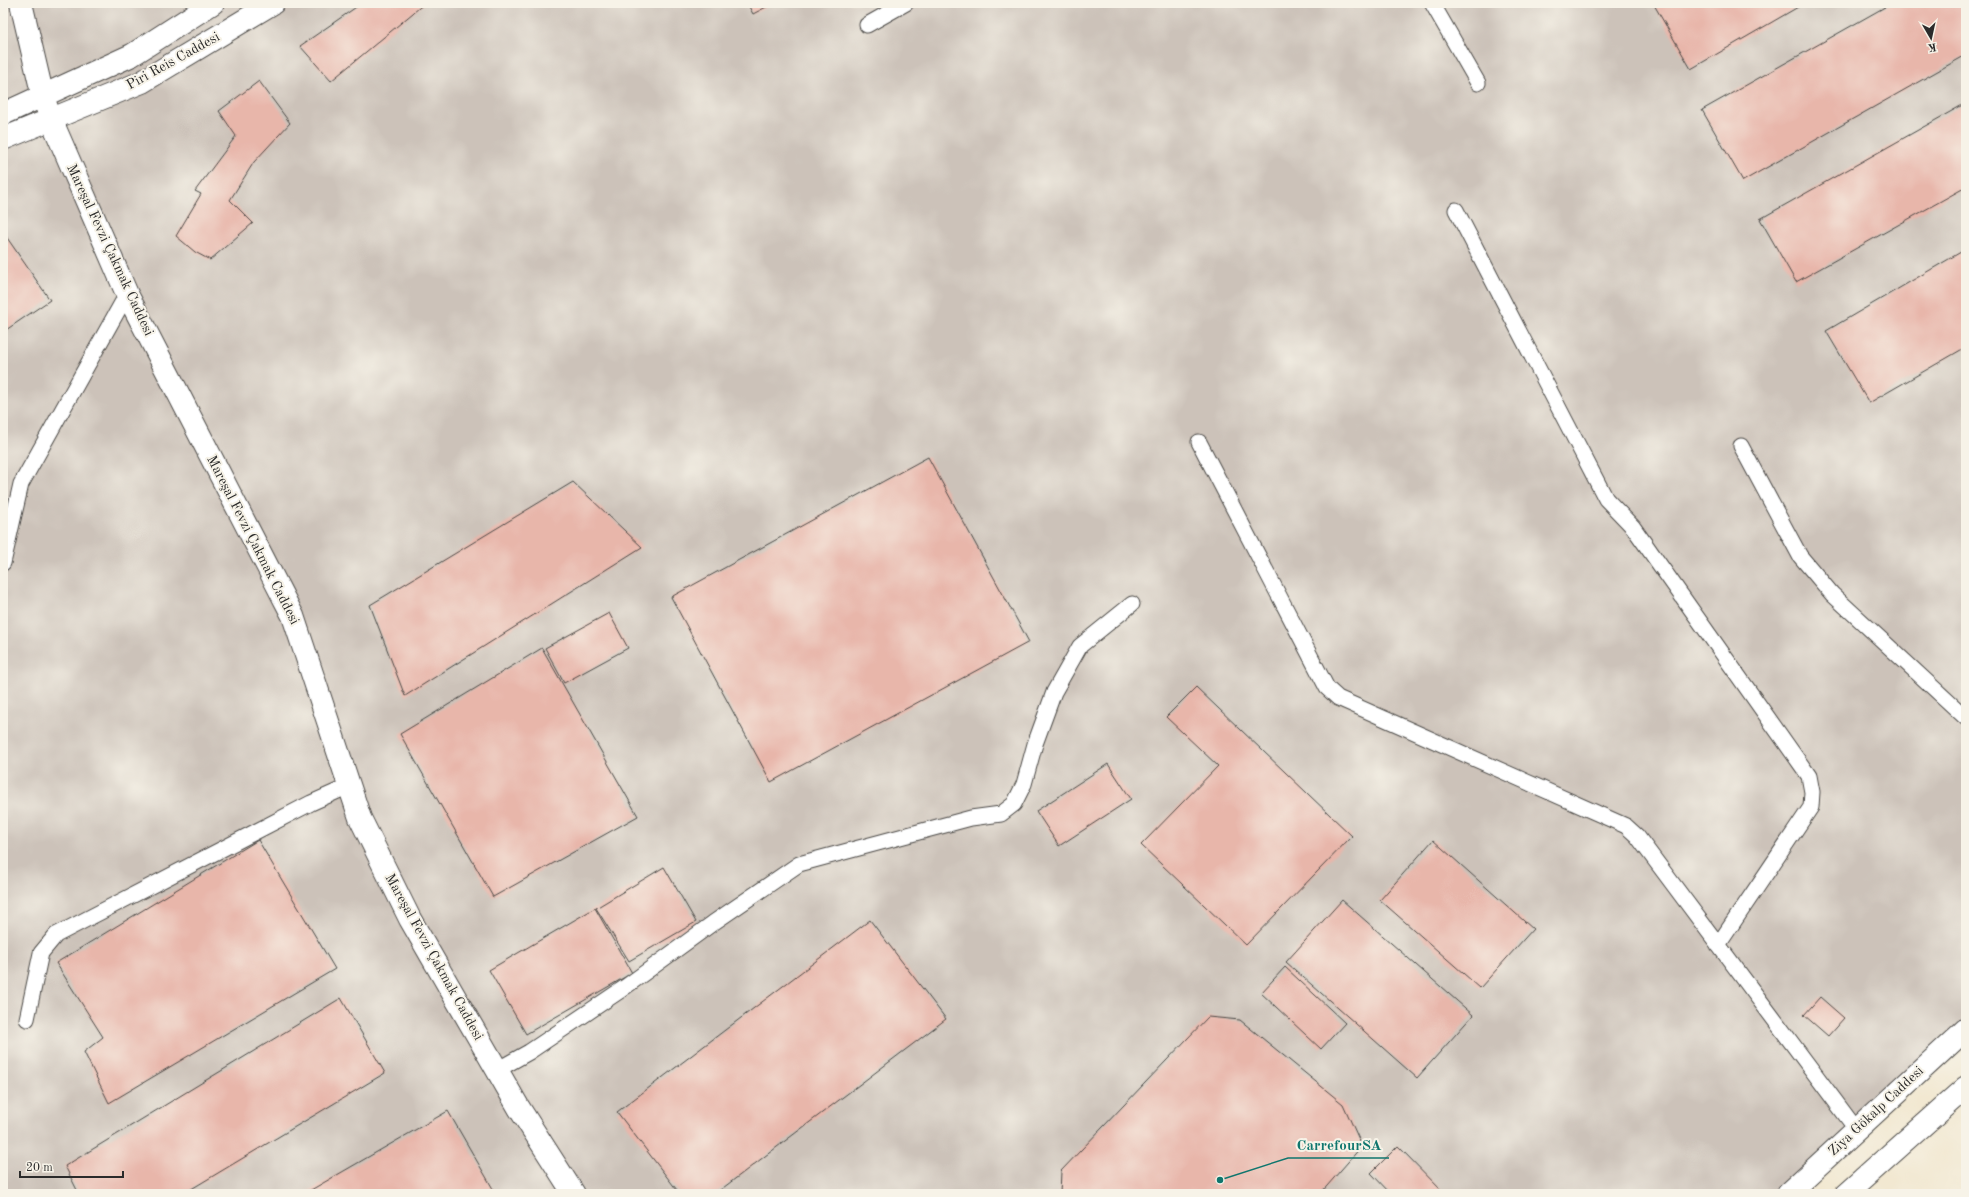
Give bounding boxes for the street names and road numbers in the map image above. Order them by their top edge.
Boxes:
street label: Piri Reis Caddesi [124,30,222,92]
street label: Mareşal Fevzi Çakmak Caddesi [64,162,156,338]
street label: Mareşal Fevzi Çakmak Caddesi [204,453,302,627]
street label: Mareşal Fevzi Çakmak Caddesi [382,872,486,1043]
street label: Ziya Gökalp Caddesi [1826,1063,1926,1158]

